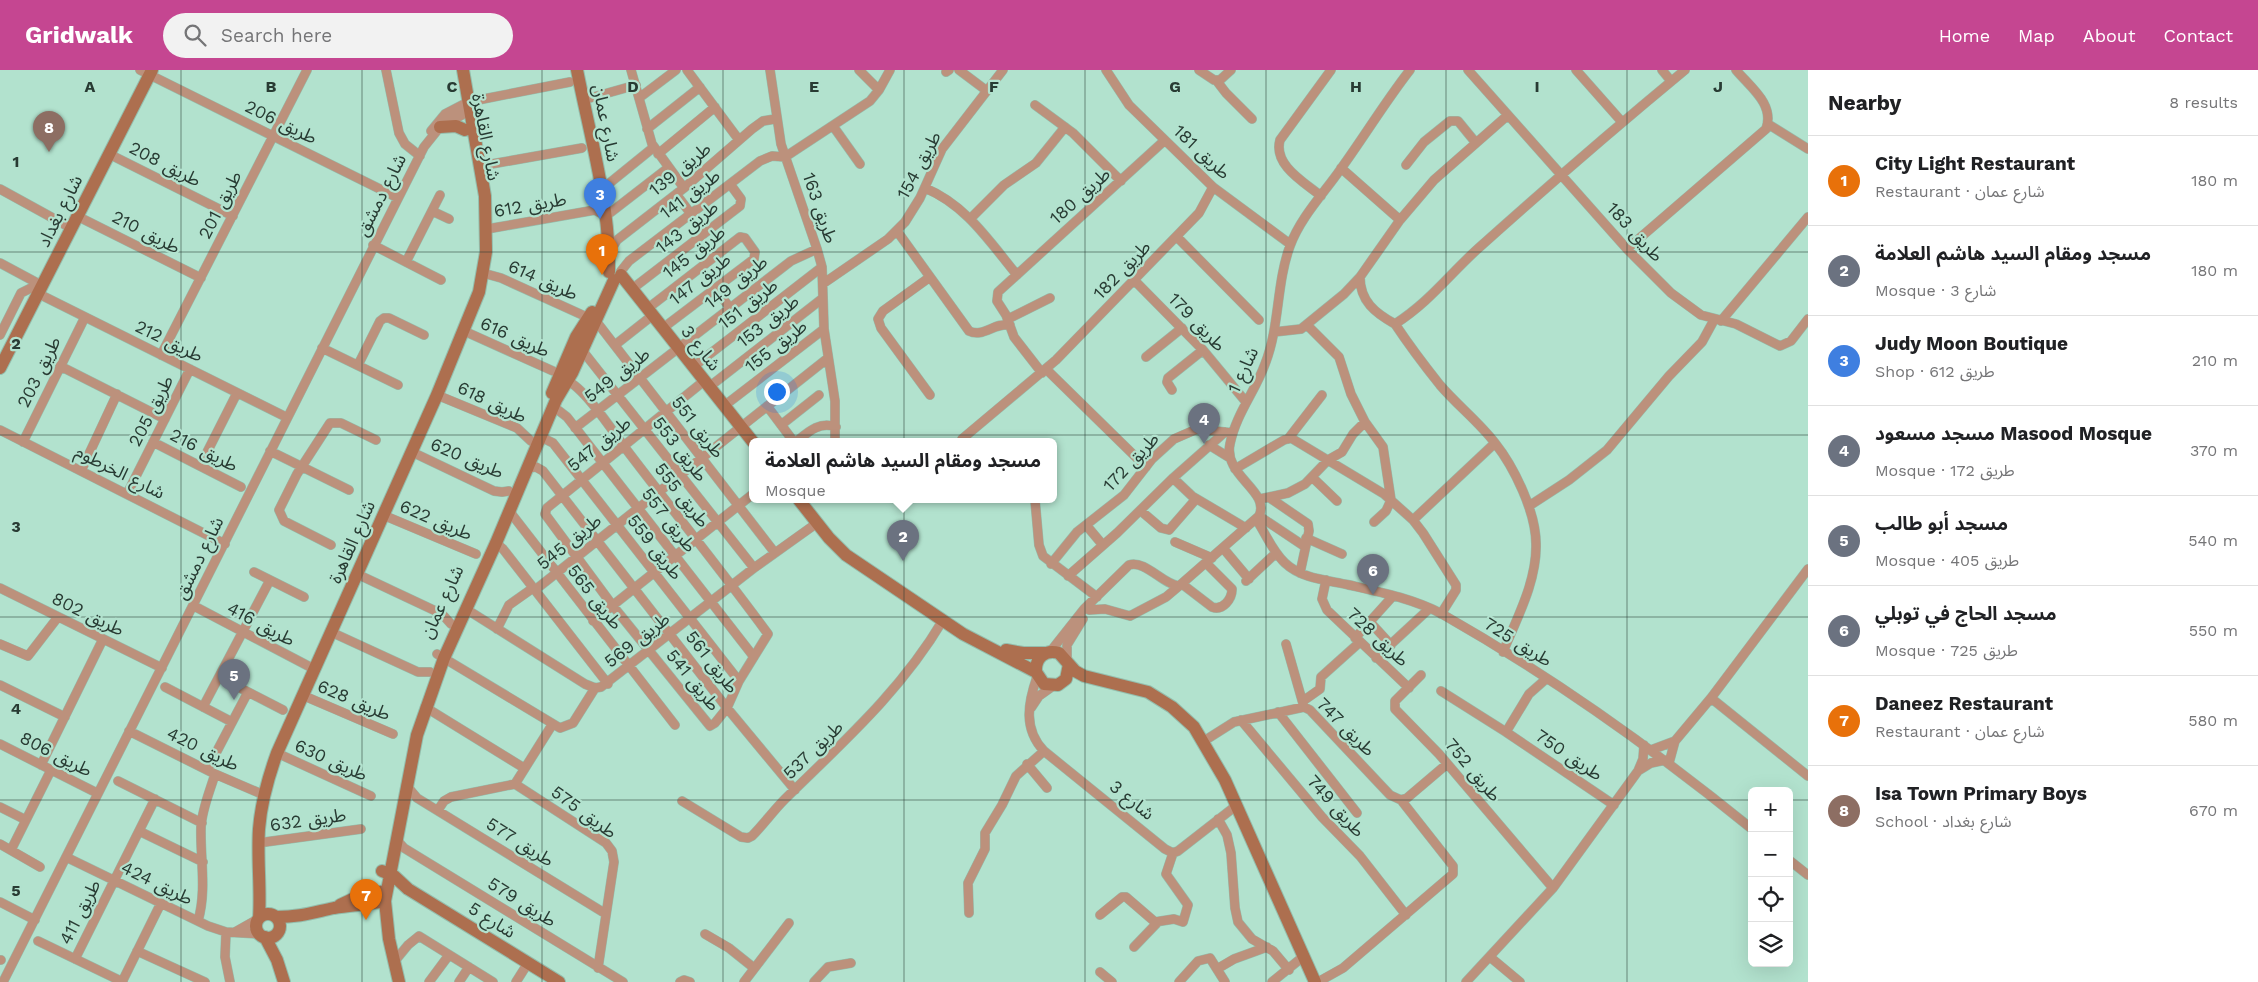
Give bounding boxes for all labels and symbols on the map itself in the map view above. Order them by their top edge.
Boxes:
text: A [85,77,96,96]
text: B [266,77,277,96]
text: C [447,77,458,96]
text: D [627,77,639,96]
text: E [809,77,819,96]
text: F [989,77,999,96]
text: G [1169,77,1181,96]
text: H [1350,77,1362,96]
text: I [1534,77,1540,96]
text: J [1713,77,1723,96]
street label: شارع عمان [585,82,624,164]
street label: شارع القاهرة [464,92,505,183]
street label: طريق 206 [241,95,321,149]
pin: 8 [33,111,65,152]
street label: طريق 181 [1169,120,1235,184]
street label: طريق 154 [892,127,946,203]
street label: طريق 208 [125,137,205,191]
street label: طريق 139 [645,137,715,201]
street label: شارع دمشق [351,150,414,241]
text: 1 [13,152,19,171]
street label: طريق 180 [1045,163,1115,229]
street label: طريق 141 [656,164,724,224]
street label: طريق 201 [194,167,246,243]
street label: طريق 163 [798,170,842,246]
street label: شارع بغداد [33,171,90,252]
pin: 3 [584,178,616,219]
street label: طريق 612 [492,188,568,222]
street label: طريق 143 [651,196,723,258]
street label: طريق 183 [1602,198,1668,266]
street label: طريق 210 [108,206,184,258]
street label: طريق 145 [658,221,730,283]
pin: 1 [586,234,618,275]
street label: طريق 182 [1089,236,1155,304]
street label: طريق 147 [665,248,735,310]
street label: طريق 149 [700,251,772,313]
street label: طريق 614 [505,255,581,305]
street label: طريق 151 [714,274,782,334]
street label: طريق 179 [1164,288,1230,356]
street label: طريق 153 [733,290,803,352]
street label: طريق 616 [477,312,553,362]
street label: طريق 212 [131,315,207,367]
street label: طريق 155 [741,315,811,377]
street label: شارع 3 [674,321,726,377]
street label: طريق 203 [12,333,66,411]
street label: طريق 549 [580,342,654,408]
street label: شارع 1 [1223,343,1266,398]
street label: طريق 205 [124,372,178,450]
street label: طريق 618 [454,376,530,428]
your location [764,379,790,405]
street label: طريق 551 [667,392,729,462]
pin: 4 [1188,403,1220,444]
street label: طريق 547 [563,412,635,476]
street label: طريق 553 [648,412,712,486]
street label: طريق 216 [166,424,242,476]
street label: طريق 172 [1098,428,1164,496]
street label: طريق 620 [427,433,507,483]
street label: شارع الخرطوم [70,440,168,507]
street label: طريق 555 [650,458,714,532]
street label: طريق 557 [637,483,701,557]
street label: طريق 622 [396,495,476,545]
street label: شارع القاهرة [324,497,383,588]
street label: طريق 545 [532,509,606,575]
street label: طريق 559 [623,510,687,584]
street label: شارع دمشق [170,513,231,604]
text: 3 [11,517,21,536]
pin: 2 [887,520,919,561]
pin: 6 [1357,554,1389,595]
street label: طريق 565 [563,560,627,634]
street label: شارع عمان [415,562,471,643]
street label: طريق 802 [48,587,128,641]
street label: طريق 416 [223,597,299,651]
street label: طريق 728 [1343,603,1413,671]
street label: طريق 569 [600,608,674,672]
street label: طريق 725 [1480,613,1556,671]
street label: طريق 561 [681,626,743,698]
street label: طريق 541 [661,645,725,715]
pin: 5 [218,659,250,700]
street label: طريق 628 [314,675,394,725]
street label: طريق 747 [1312,693,1380,761]
text: 4 [11,699,21,718]
street label: طريق 537 [778,716,848,784]
street label: طريق 420 [163,722,243,776]
street label: طريق 750 [1531,724,1607,786]
street label: طريق 806 [16,726,96,782]
street label: طريق 630 [291,734,371,786]
street label: طريق 752 [1440,734,1506,806]
street label: طريق 749 [1302,770,1370,842]
street label: شارع 3 [1103,775,1159,827]
street label: طريق 575 [547,781,621,843]
street label: طريق 632 [268,804,348,836]
street label: طريق 577 [482,813,558,871]
street label: طريق 424 [118,856,196,910]
street label: طريق 579 [484,872,560,932]
street label: طريق 411 [54,876,106,948]
pin: 7 [350,879,382,920]
text: 5 [11,881,21,900]
street label: شارع 5 [463,897,520,946]

